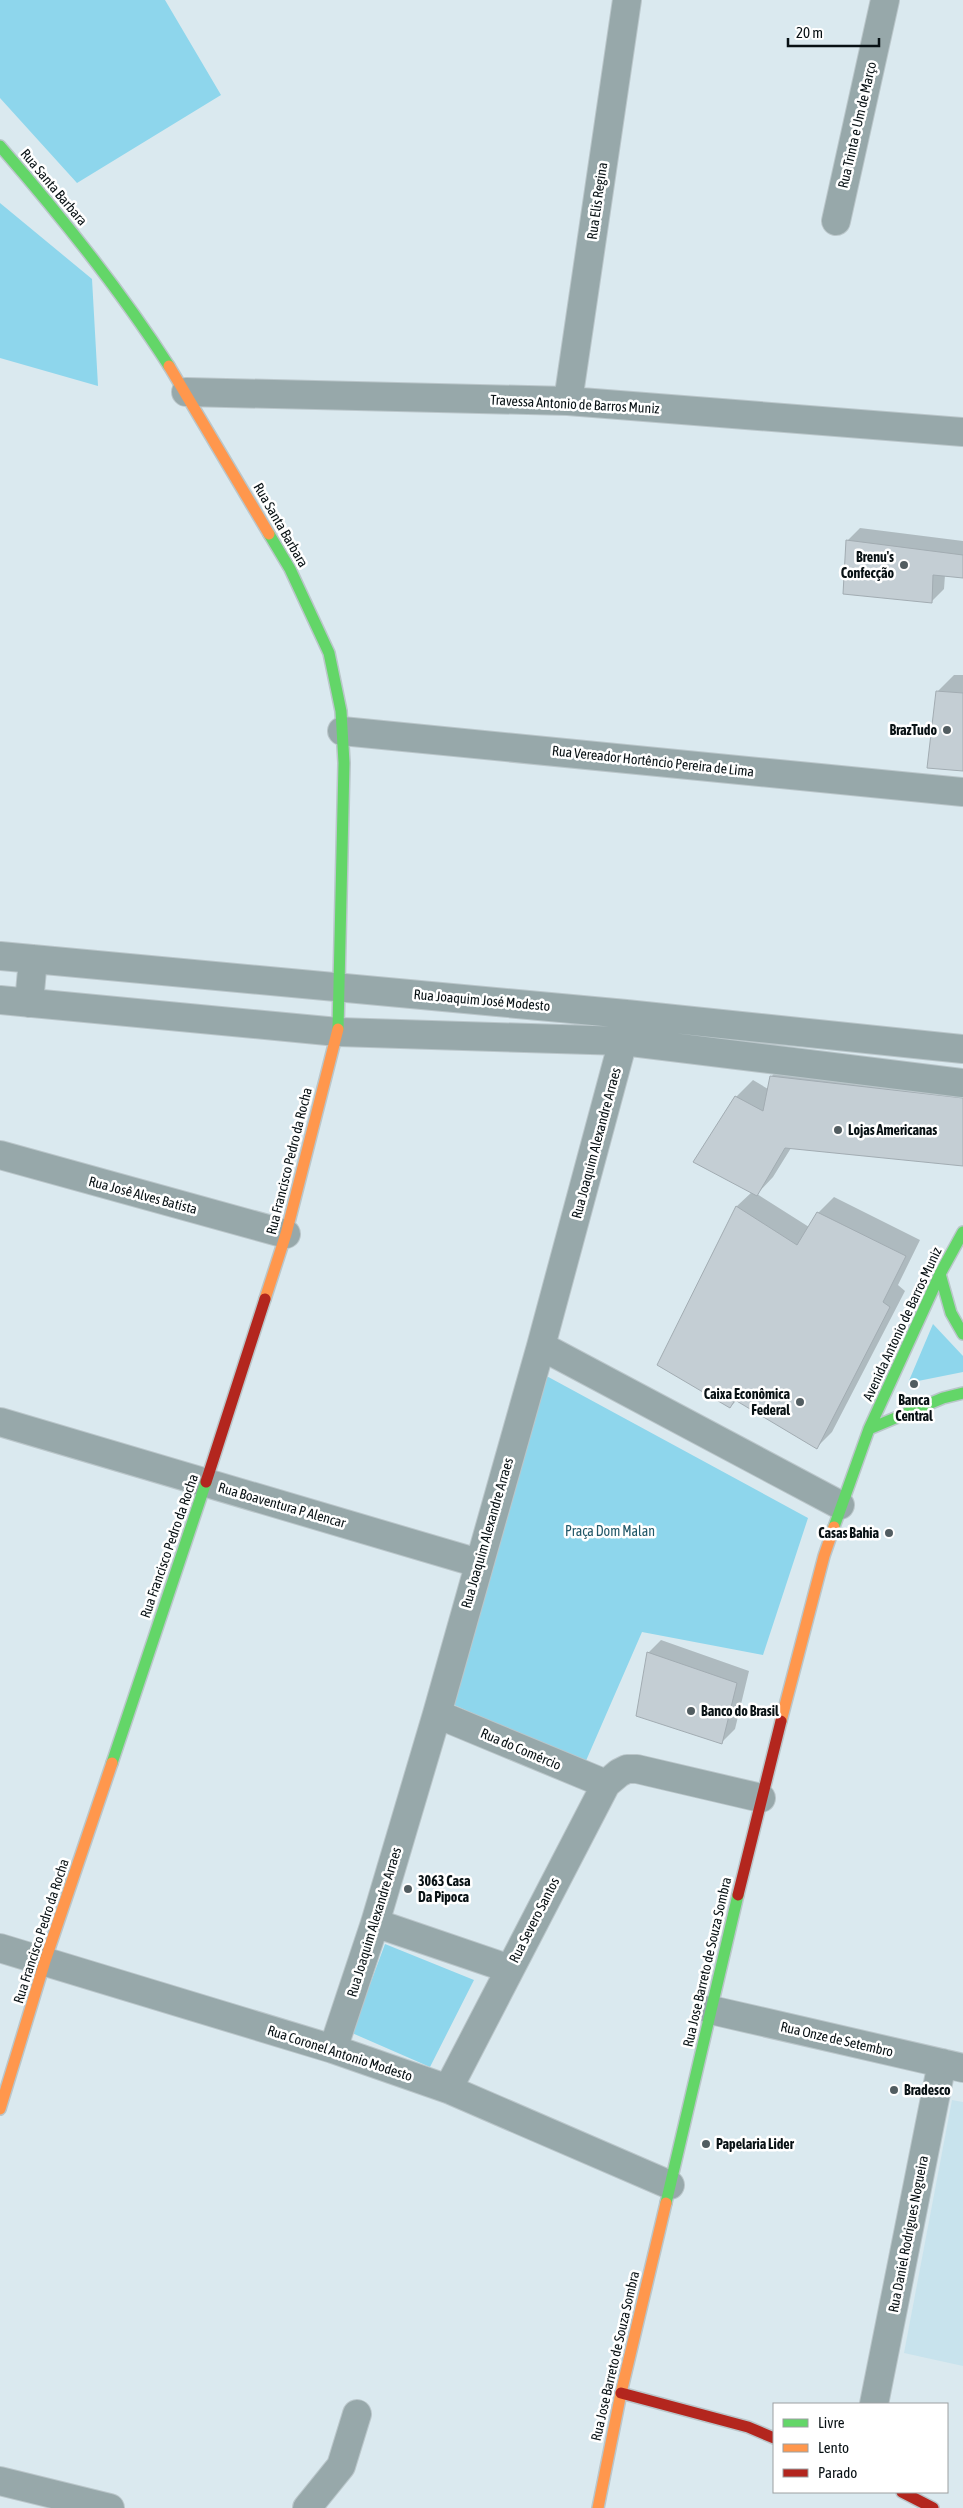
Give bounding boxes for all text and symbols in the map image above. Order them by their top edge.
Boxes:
scale bar [788,15,879,47]
text: 20 m [796,24,823,41]
street label: Rua Trinta e Um de Março [835,60,879,190]
street label: Rua Santa Barbara [17,146,91,228]
street label: Rua Elis Regina [584,161,610,241]
street label: Travessa Antonio de Barros Muniz [490,392,660,416]
street label: Rua Santa Barbara [250,480,312,570]
place label: Brenu's Confecção [841,549,894,581]
marker: Brenu's Confecção [898,559,910,571]
place label: BrazTudo [890,722,937,738]
marker: BrazTudo [941,724,953,736]
street label: Rua Vereador Hortêncio Pereira de Lima [551,742,755,780]
street label: Rua Joaquim José Modesto [413,986,551,1014]
street label: Rua Joaquim Alexandre Arraes [568,1066,624,1220]
street label: Rua Francisco Pedro da Rocha [263,1086,315,1236]
place label: Lojas Americanas [848,1122,937,1138]
marker: Lojas Americanas [832,1124,844,1136]
street label: Rua Josê Alves Batista [87,1173,199,1217]
street label: Avenida Antonio de Barros Muniz [859,1245,945,1403]
marker: Banca Central [908,1378,920,1390]
place label: Caixa Econômica Federal [704,1386,790,1418]
place label: Banca Central [895,1392,933,1424]
marker: Caixa Econômica Federal [794,1396,806,1408]
street label: Rua Joaquim Alexandre Arraes [458,1456,516,1610]
street label: Rua Francisco Pedro da Rocha [137,1472,201,1620]
street label: Rua Boaventura P Alencar [216,1479,348,1531]
park label: Praça Dom Malan [565,1523,655,1539]
place label: Casas Bahia [818,1525,879,1541]
marker: Casas Bahia [883,1527,895,1539]
place label: Banco do Brasil [701,1703,779,1719]
marker: Banco do Brasil [685,1705,697,1717]
street label: Rua do Comércio [478,1725,564,1773]
street label: Rua Joaquim Alexandre Arraes [344,1845,404,1999]
street label: Rua Francisco Pedro da Rocha [10,1857,72,2005]
place label: 3063 Casa Da Pipoca [418,1873,471,1905]
street label: Rua Severo Santos [506,1875,562,1965]
street label: Rua Jose Barreto de Souza Sombra [680,1876,734,2048]
marker: 3063 Casa Da Pipoca [402,1883,414,1895]
street label: Rua Onze de Setembro [779,2018,895,2060]
street label: Rua Coronel Antonio Modesto [265,2022,415,2084]
place label: Bradesco [904,2082,951,2098]
marker: Bradesco [888,2084,900,2096]
place label: Papelaria Lider [716,2136,795,2152]
marker: Papelaria Lider [700,2138,712,2150]
street label: Rua Daniel Rodrigues Nogueira [885,2154,931,2314]
street label: Rua Jose Barreto de Souza Sombra [588,2270,642,2442]
legend [773,2403,948,2493]
text: Livre [818,2414,845,2431]
text: Lento [818,2439,849,2456]
text: Parado [818,2464,857,2481]

